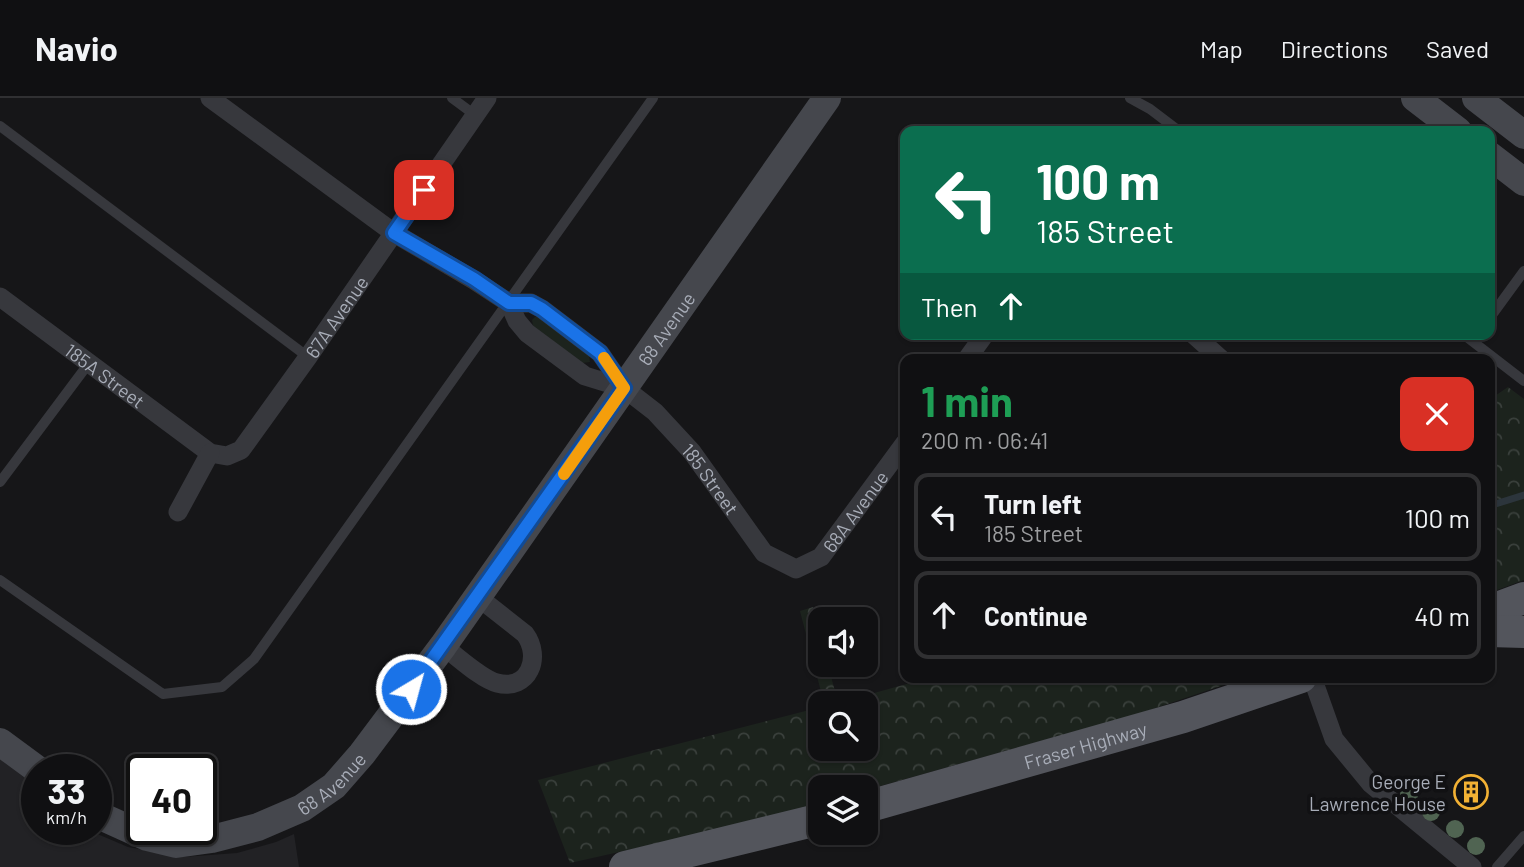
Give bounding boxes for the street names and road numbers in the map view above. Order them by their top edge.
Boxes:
street label: 67A Avenue [300,271,372,362]
street label: 68 Avenue [632,287,699,369]
street label: 185A Street [61,338,150,412]
street label: 185 Street [678,438,744,519]
street label: 68A Avenue [817,466,892,556]
street label: Fraser Highway [1021,716,1150,773]
street label: 68 Avenue [293,747,370,819]

